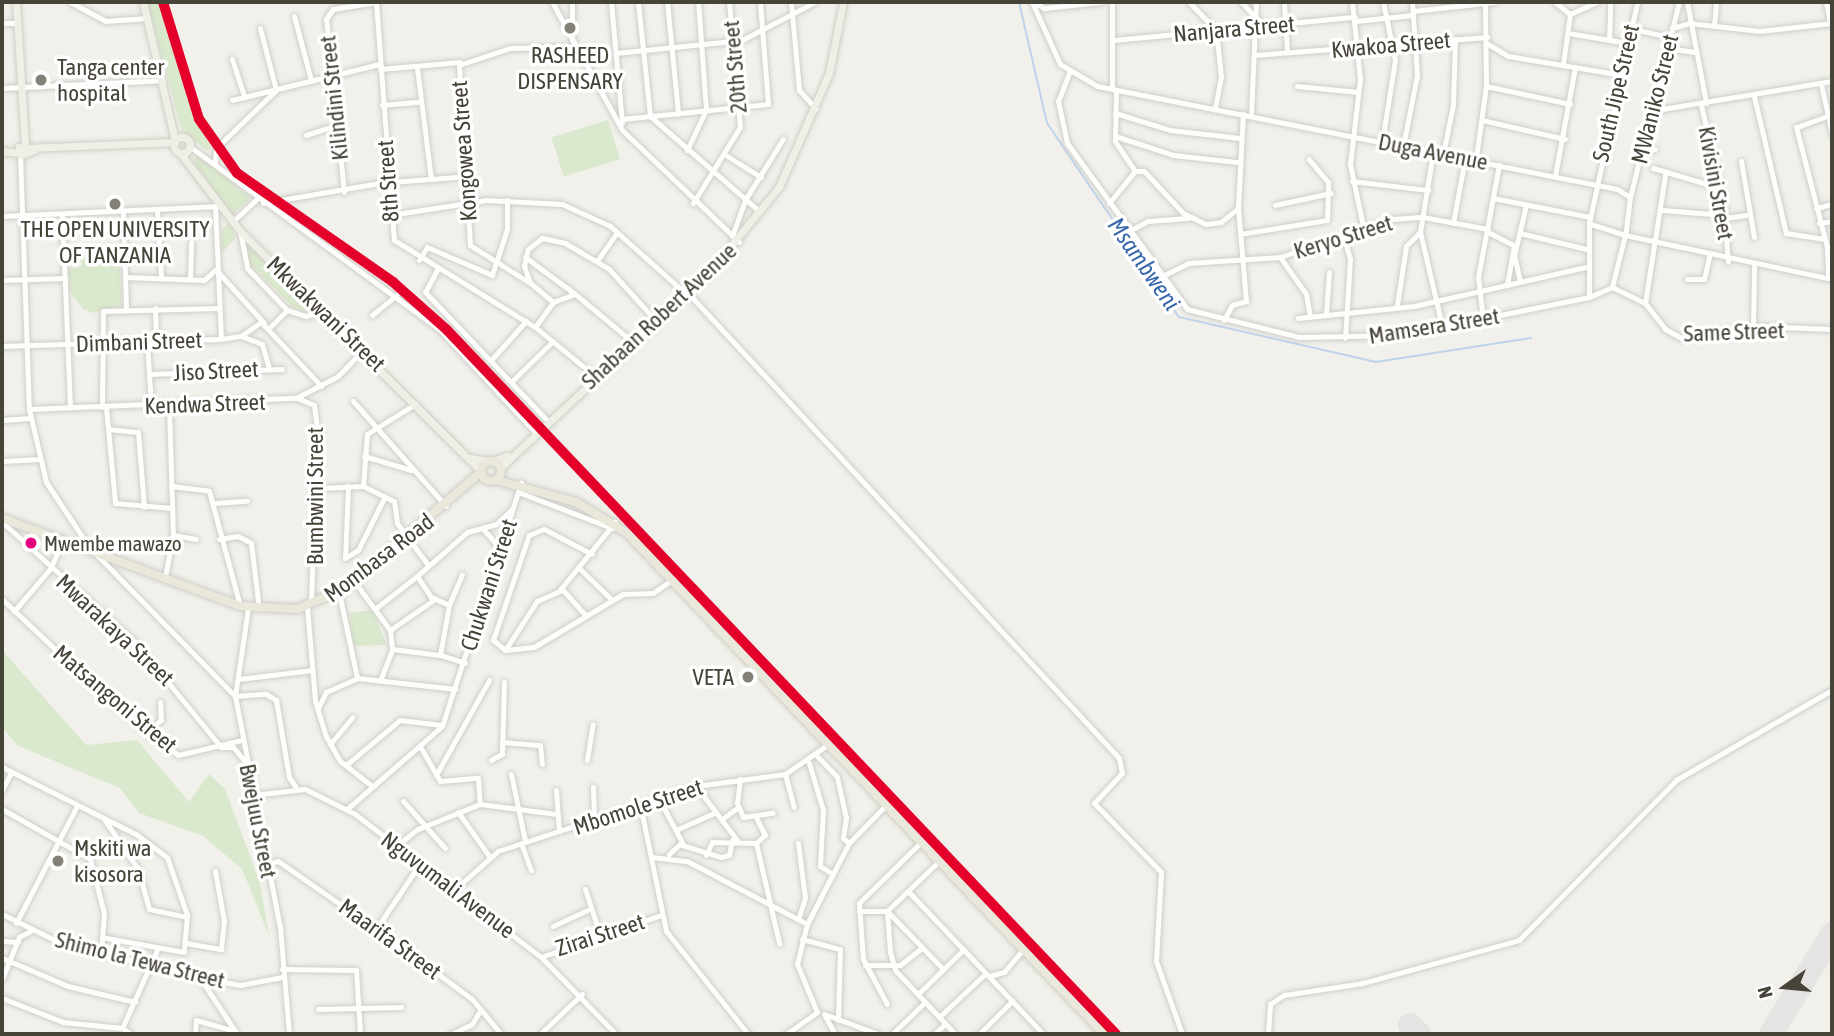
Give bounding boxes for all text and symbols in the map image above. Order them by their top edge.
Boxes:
street label: Nanjara Street [1172,10,1296,48]
marker: RASHEED DISPENSARY [560,18,580,38]
street label: 20th Street [717,19,753,115]
street label: South Jipe Street [1587,22,1645,164]
street label: Kwakoa Street [1330,26,1452,64]
street label: MWaniko Street [1626,31,1684,167]
street label: Kilindini Street [314,34,354,162]
place label: RASHEED DISPENSARY [517,41,623,95]
place label: Tanga center hospital [57,53,164,107]
marker: Tanga center hospital [31,70,51,90]
street label: Kongowea Street [445,80,483,222]
street label: Kivisini Street [1692,124,1740,242]
street label: Duga Avenue [1376,128,1490,176]
street label: 8th Street [371,139,405,223]
marker: THE OPEN UNIVERSITY OF TANZANIA [107,196,123,212]
street label: Keryo Street [1290,209,1396,265]
water label: Msambweni [1102,212,1186,316]
place label: THE OPEN UNIVERSITY OF TANZANIA [20,215,210,269]
street label: Shabaan Robert Avenue [576,237,742,395]
street label: Mkwakwani Street [261,251,391,377]
street label: Mamsera Street [1367,302,1501,350]
street label: Same Street [1683,316,1785,348]
street label: Dimbani Street [75,326,203,358]
street label: Jiso Street [173,355,259,387]
street label: Kendwa Street [144,388,266,420]
street label: Bumbwini Street [301,427,329,565]
street label: Mombasa Road [319,508,439,608]
street label: Chukwani Street [455,516,523,654]
place label: Mwembe mawazo [44,530,182,556]
marker: Mwembe mawazo [24,536,38,550]
street label: Mwarakaya Street [50,568,180,692]
street label: Matsangoni Street [48,639,182,759]
place label: VETA [692,663,734,691]
marker: VETA [740,669,756,685]
street label: Bwejuu Street [233,761,283,881]
street label: Mbomole Street [570,773,706,841]
street label: Nguvumali Avenue [376,826,520,944]
place label: Mskiti wa kisosora [74,834,152,888]
marker: Mskiti wa kisosora [48,851,68,871]
street label: Maarifa Street [334,893,446,985]
street label: Zirai Street [552,908,648,962]
street label: Shimo la Tewa Street [53,926,227,994]
north arrow [1750,952,1820,1022]
text: N [1753,984,1777,1001]

